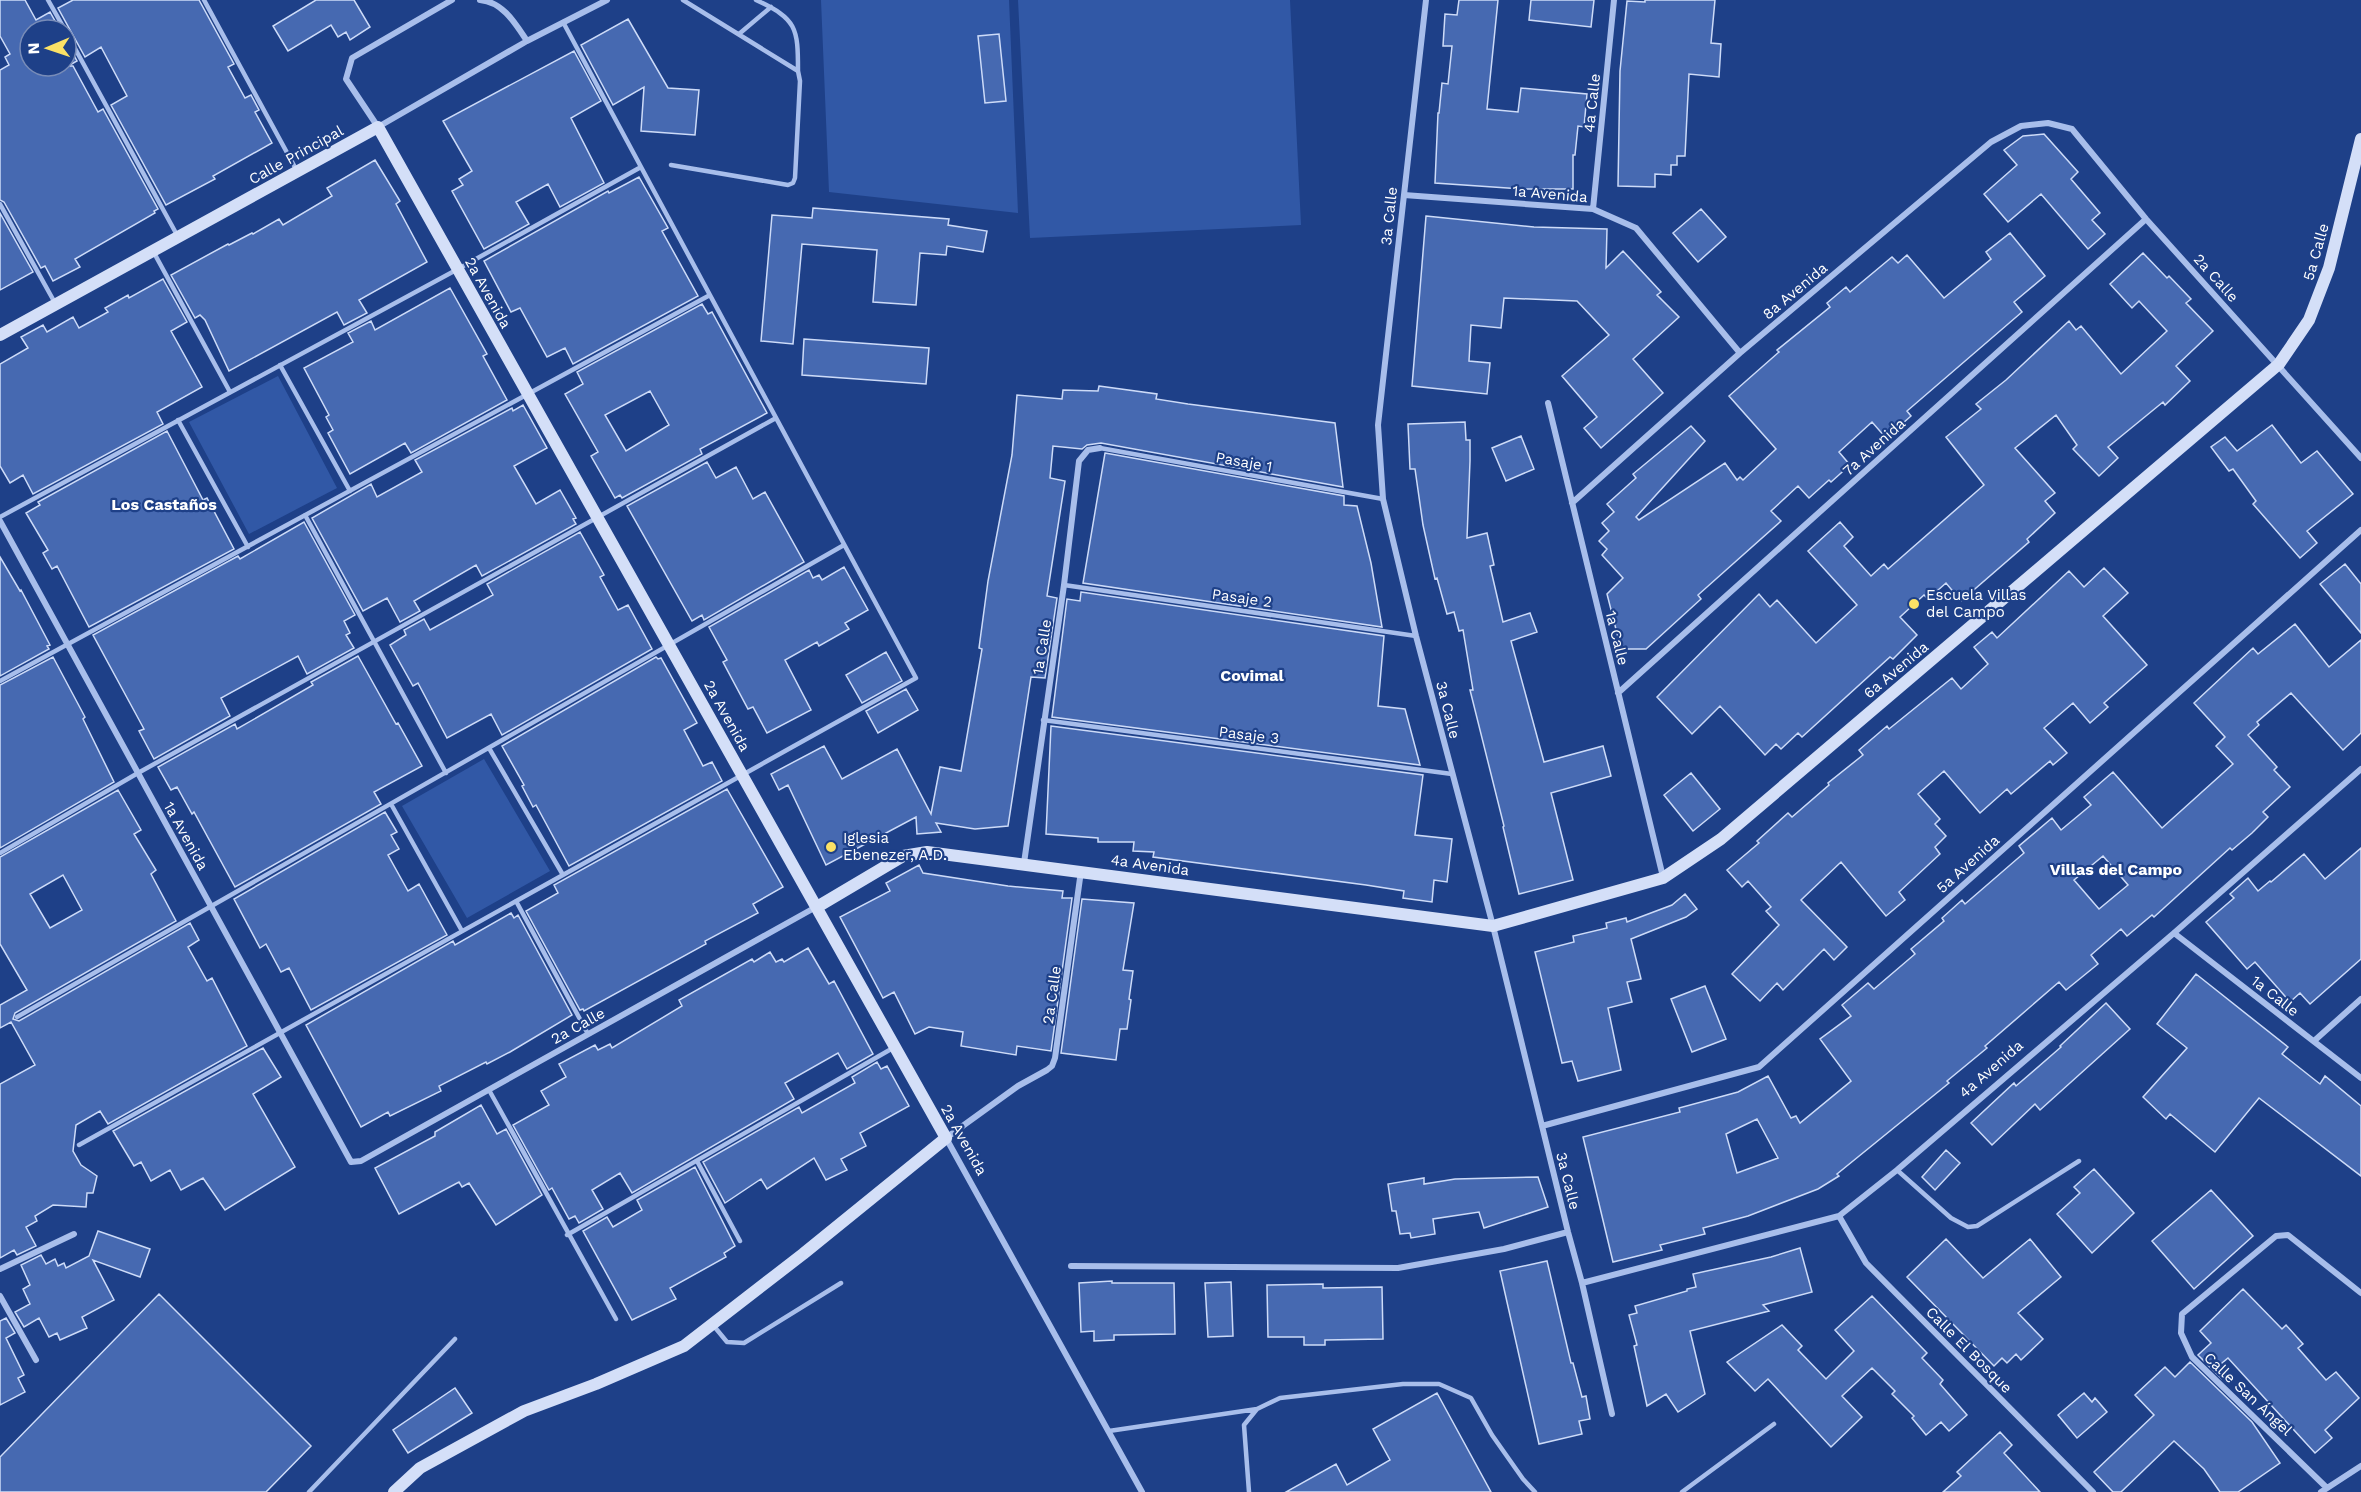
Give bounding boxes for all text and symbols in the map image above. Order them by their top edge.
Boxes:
north arrow [18,18,78,78]
text: N [24,42,43,55]
street label: 4a Calle [1580,73,1604,133]
street label: Calle Principal [246,121,347,188]
street label: 1a Avenida [1512,182,1589,206]
street label: 3a Calle [1377,186,1401,246]
street label: 5a Calle [2299,221,2333,283]
street label: 2a Calle [2190,250,2242,306]
street label: 2a Avenida [461,254,515,332]
street label: 8a Avenida [1759,258,1831,323]
street label: 7a Avenida [1839,414,1909,480]
street label: Pasaje 1 [1214,448,1274,476]
district label: Los Castaños [111,495,217,514]
street label: Pasaje 2 [1211,585,1273,611]
place label: Escuela Villas del Campo [1926,586,2027,621]
marker: Escuela Villas del Campo [1907,597,1921,611]
street label: 1a Calle [1602,609,1632,667]
street label: 1a Calle [1029,618,1055,676]
street label: 6a Avenida [1860,637,1932,702]
district label: Covimal [1220,666,1285,685]
street label: 2a Avenida [700,677,754,755]
street label: 3a Calle [1432,679,1464,741]
street label: Pasaje 3 [1218,722,1280,748]
street label: 1a Avenida [160,799,212,874]
place label: Iglesia Ebenezer, A.D. [843,829,947,864]
street label: 5a Avenida [1933,831,2004,897]
marker: Iglesia Ebenezer, A.D. [824,840,838,854]
street label: 4a Avenida [1110,851,1191,879]
district label: Villas del Campo [2050,860,2183,879]
street label: 2a Calle [1039,965,1065,1025]
street label: 1a Calle [2247,972,2303,1020]
street label: 2a Calle [548,1004,608,1048]
street label: 4a Avenida [1955,1036,2027,1102]
street label: 2a Avenida [937,1101,991,1179]
street label: 3a Calle [1552,1150,1584,1212]
street label: Calle El Bosque [1922,1303,2016,1397]
street label: Calle San Ángel [2200,1349,2296,1440]

